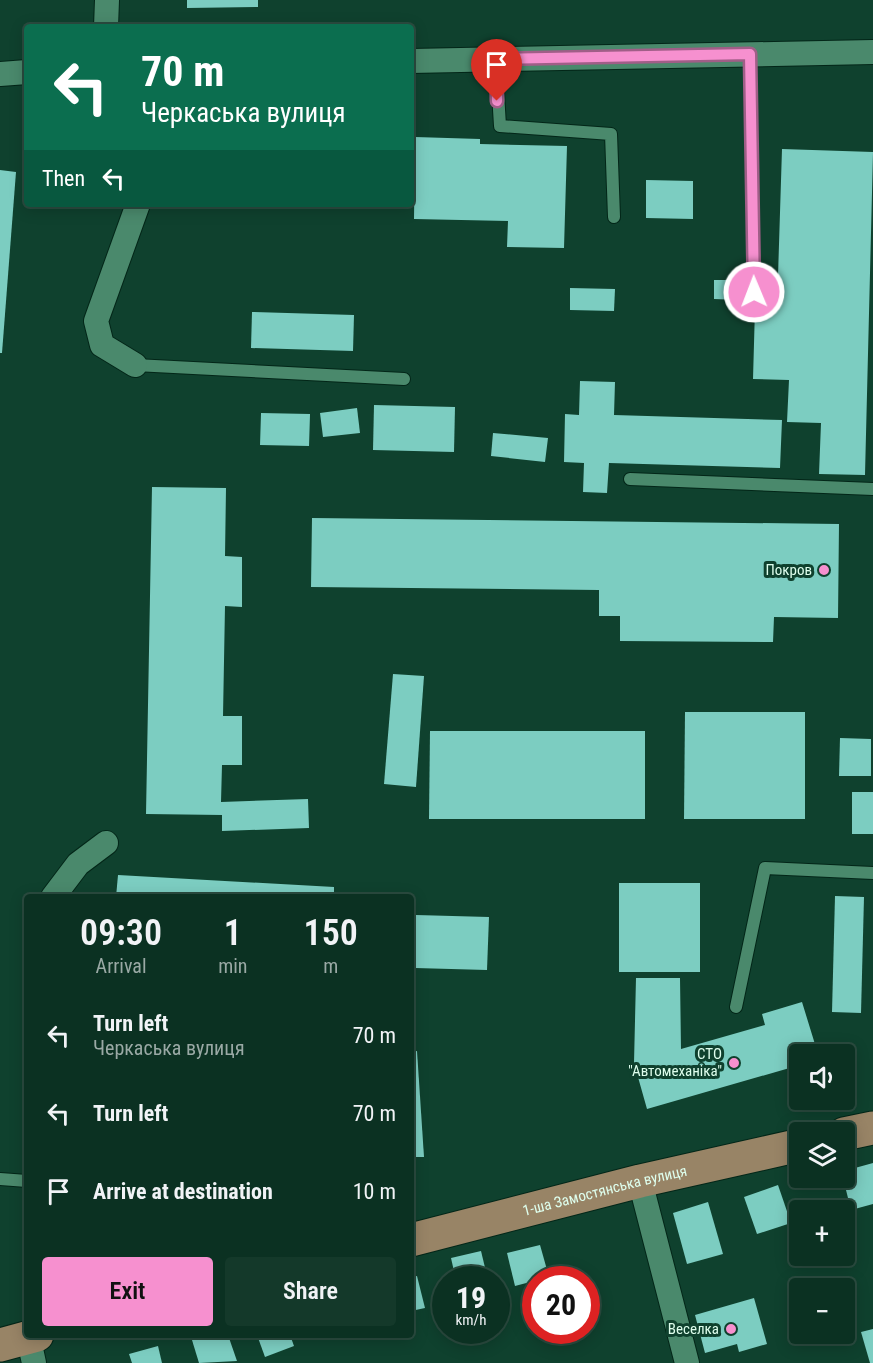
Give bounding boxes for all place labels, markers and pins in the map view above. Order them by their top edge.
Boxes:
pin [471,39,522,101]
place label: Покров [765,561,812,579]
marker: Покров [817,563,831,577]
place label: СТО "Автомеханіка" [628,1045,722,1080]
marker: СТО "Автомеханіка" [727,1056,741,1070]
place label: Веселка [668,1320,719,1338]
marker: Веселка [724,1322,738,1336]

